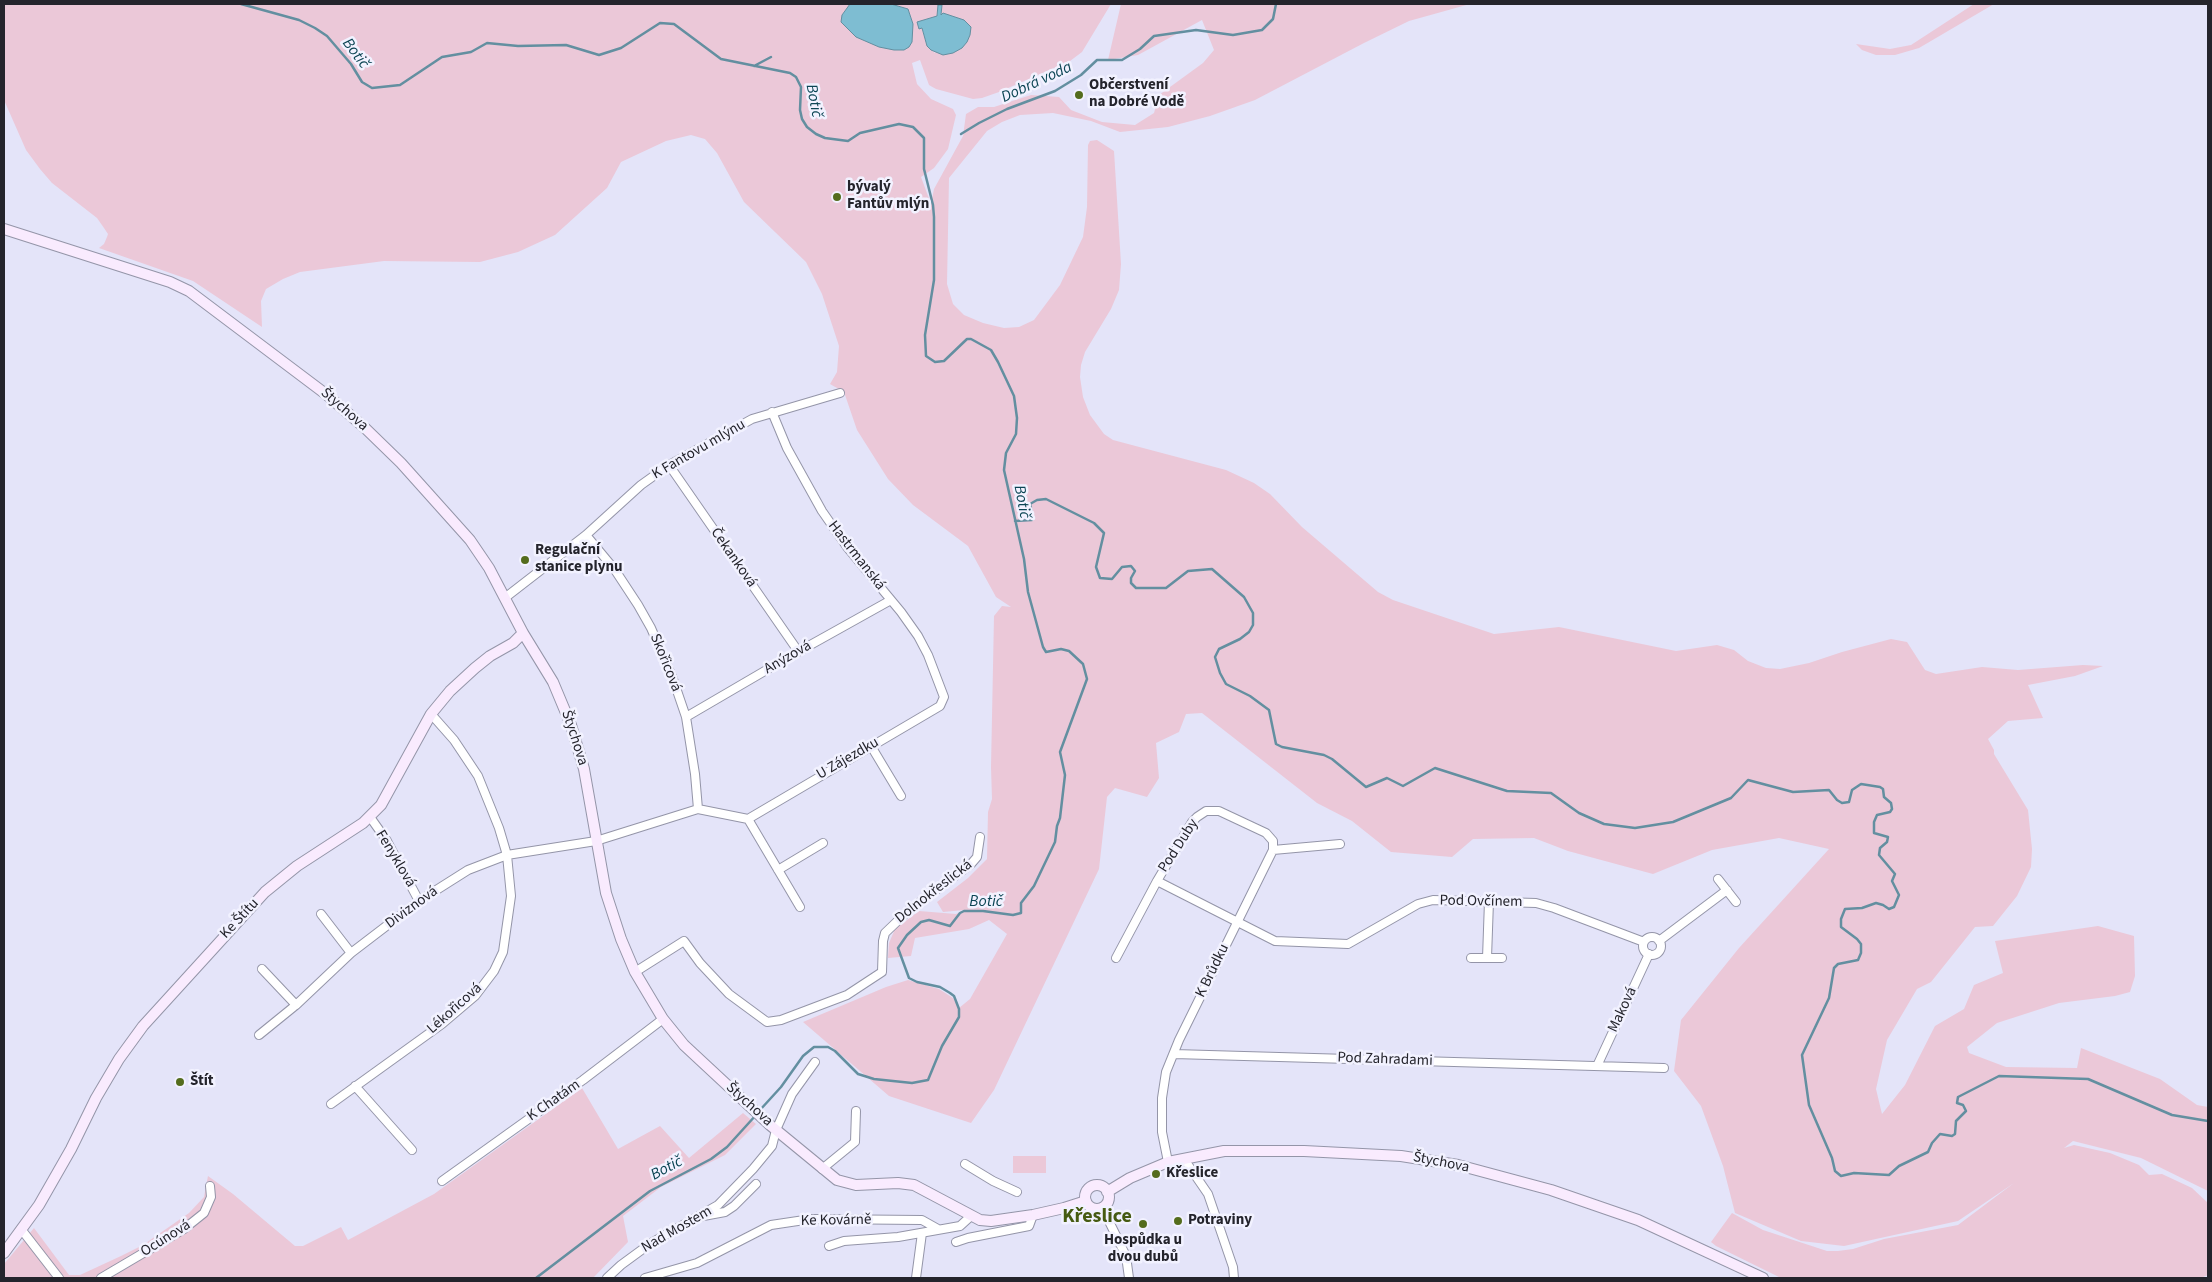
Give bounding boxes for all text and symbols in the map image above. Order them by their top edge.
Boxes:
water label: Botič [337,35,373,73]
water label: Dobrá voda [999,58,1075,108]
place label: Občerstvení na Dobré Vodě [1089,77,1184,112]
water label: Botič [800,83,826,119]
marker: Občerstvení na Dobré Vodě [1073,89,1085,101]
place label: bývalý Fantův mlýn [847,179,929,214]
marker: bývalý Fantův mlýn [831,191,843,203]
street label: Štychova [317,385,371,435]
street label: K Fantovu mlýnu [649,416,749,484]
water label: Botič [1008,484,1034,520]
street label: Hastrmanská [823,518,889,594]
street label: Čekanková [706,525,760,591]
place label: Regulační stanice plynu [535,542,623,577]
marker: Regulační stanice plynu [519,554,531,566]
street label: Skořicová [645,631,685,695]
street label: Anýzová [761,637,815,679]
street label: Štychova [557,708,591,768]
street label: U Zájezdku [814,734,882,784]
street label: Pod Duby [1155,816,1203,876]
street label: Fenyklová [371,827,419,891]
street label: Dolnokřeslická [892,856,976,928]
street label: Diviznová [382,883,442,933]
water label: Botič [969,892,1003,912]
street label: Pod Ovčínem [1439,892,1523,912]
street label: Ke Štítu [217,895,263,943]
street label: K Brůdku [1192,941,1234,1001]
street label: Lékořicová [424,980,486,1038]
street label: Maková [1605,984,1641,1036]
street label: Pod Zahradami [1337,1049,1433,1071]
place label: Štít [190,1073,214,1091]
marker: Štít [174,1076,186,1088]
street label: K Chatám [524,1076,584,1126]
street label: Štychova [722,1079,776,1131]
street label: Štychova [1411,1149,1471,1177]
water label: Botič [648,1153,686,1185]
place label: Křeslice [1166,1165,1218,1183]
marker: Křeslice [1150,1168,1162,1180]
street label: Nad Mostem [639,1203,715,1257]
district label: Křeslice [1062,1206,1132,1230]
street label: Ke Kovárně [800,1211,872,1231]
place label: Potraviny [1188,1212,1252,1230]
marker: Potraviny [1172,1215,1184,1227]
street label: Ocúnová [138,1217,194,1261]
marker: Hospůdka u dvou dubů [1137,1218,1149,1230]
place label: Hospůdka u dvou dubů [1104,1232,1182,1267]

